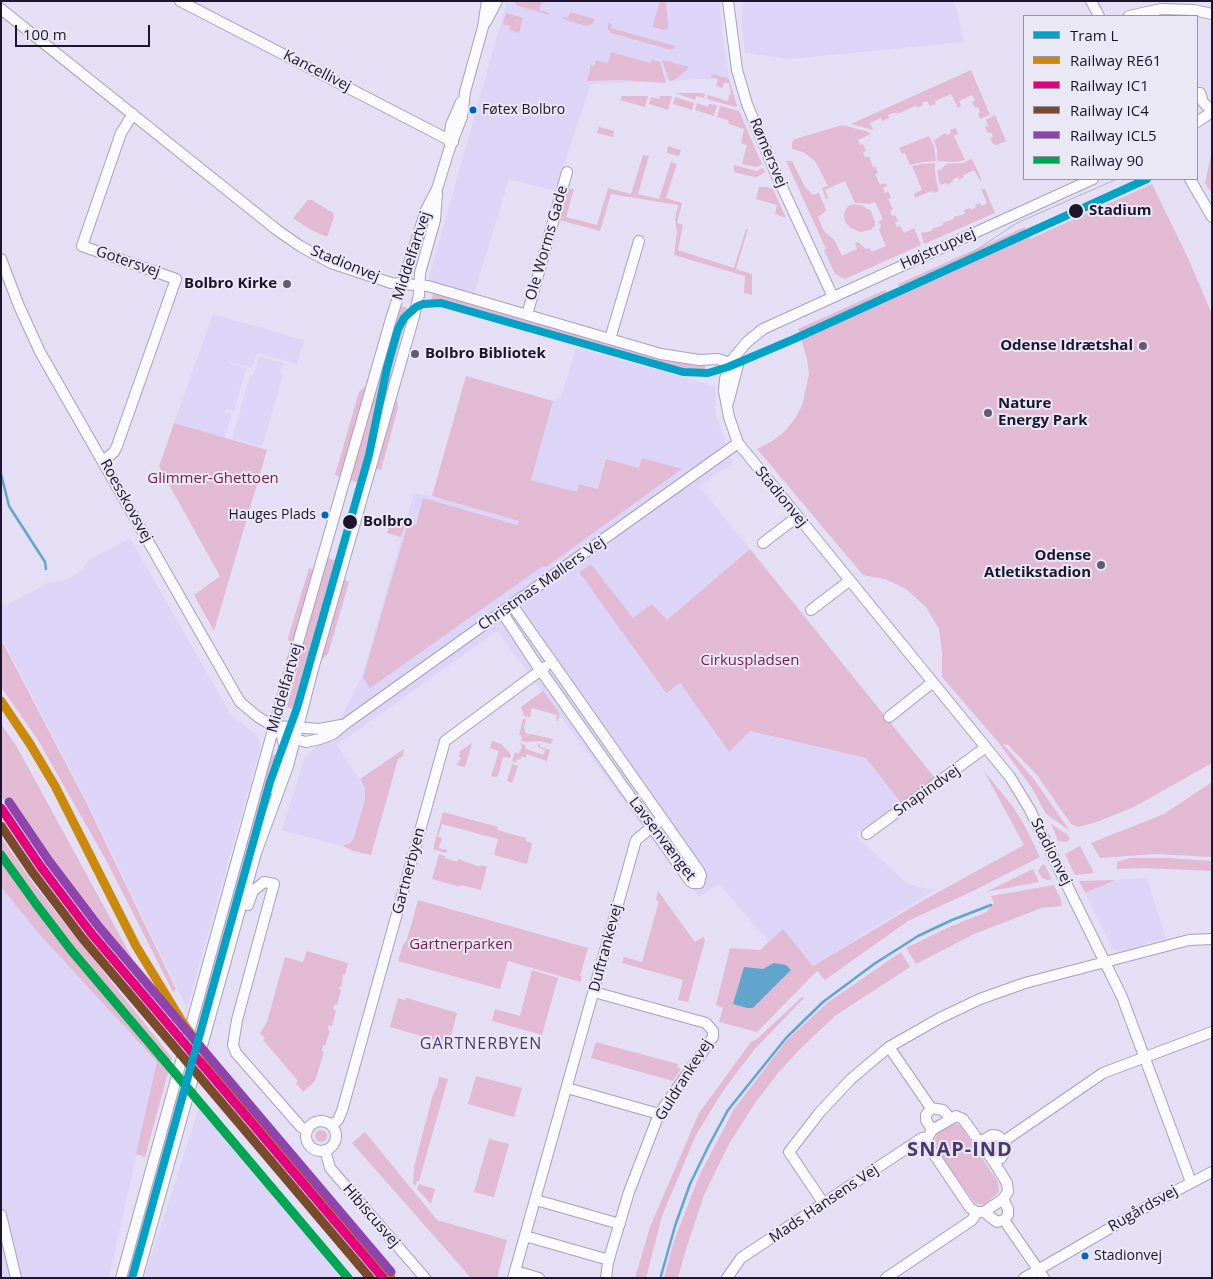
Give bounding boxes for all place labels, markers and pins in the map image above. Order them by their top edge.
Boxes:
place label: Føtex Bolbro [482,102,565,118]
marker: Føtex Bolbro [468,105,478,115]
marker: Stadium [1067,202,1085,220]
place label: Stadium [1089,202,1151,220]
place label: Bolbro Kirke [184,275,277,293]
marker: Bolbro Kirke [281,278,293,290]
place label: Odense Idrætshal [1000,337,1133,355]
marker: Odense Idrætshal [1137,340,1149,352]
place label: Bolbro Bibliotek [425,345,546,363]
marker: Bolbro Bibliotek [409,348,421,360]
place label: Nature Energy Park [998,395,1087,430]
marker: Nature Energy Park [982,407,994,419]
place label: Hauges Plads [229,507,316,523]
marker: Hauges Plads [320,510,330,520]
marker: Bolbro [341,513,359,531]
place label: Bolbro [363,513,413,531]
place label: Odense Atletikstadion [984,547,1091,582]
marker: Odense Atletikstadion [1095,559,1107,571]
place label: Stadionvej [1094,1248,1162,1264]
marker: Stadionvej [1080,1251,1090,1261]

